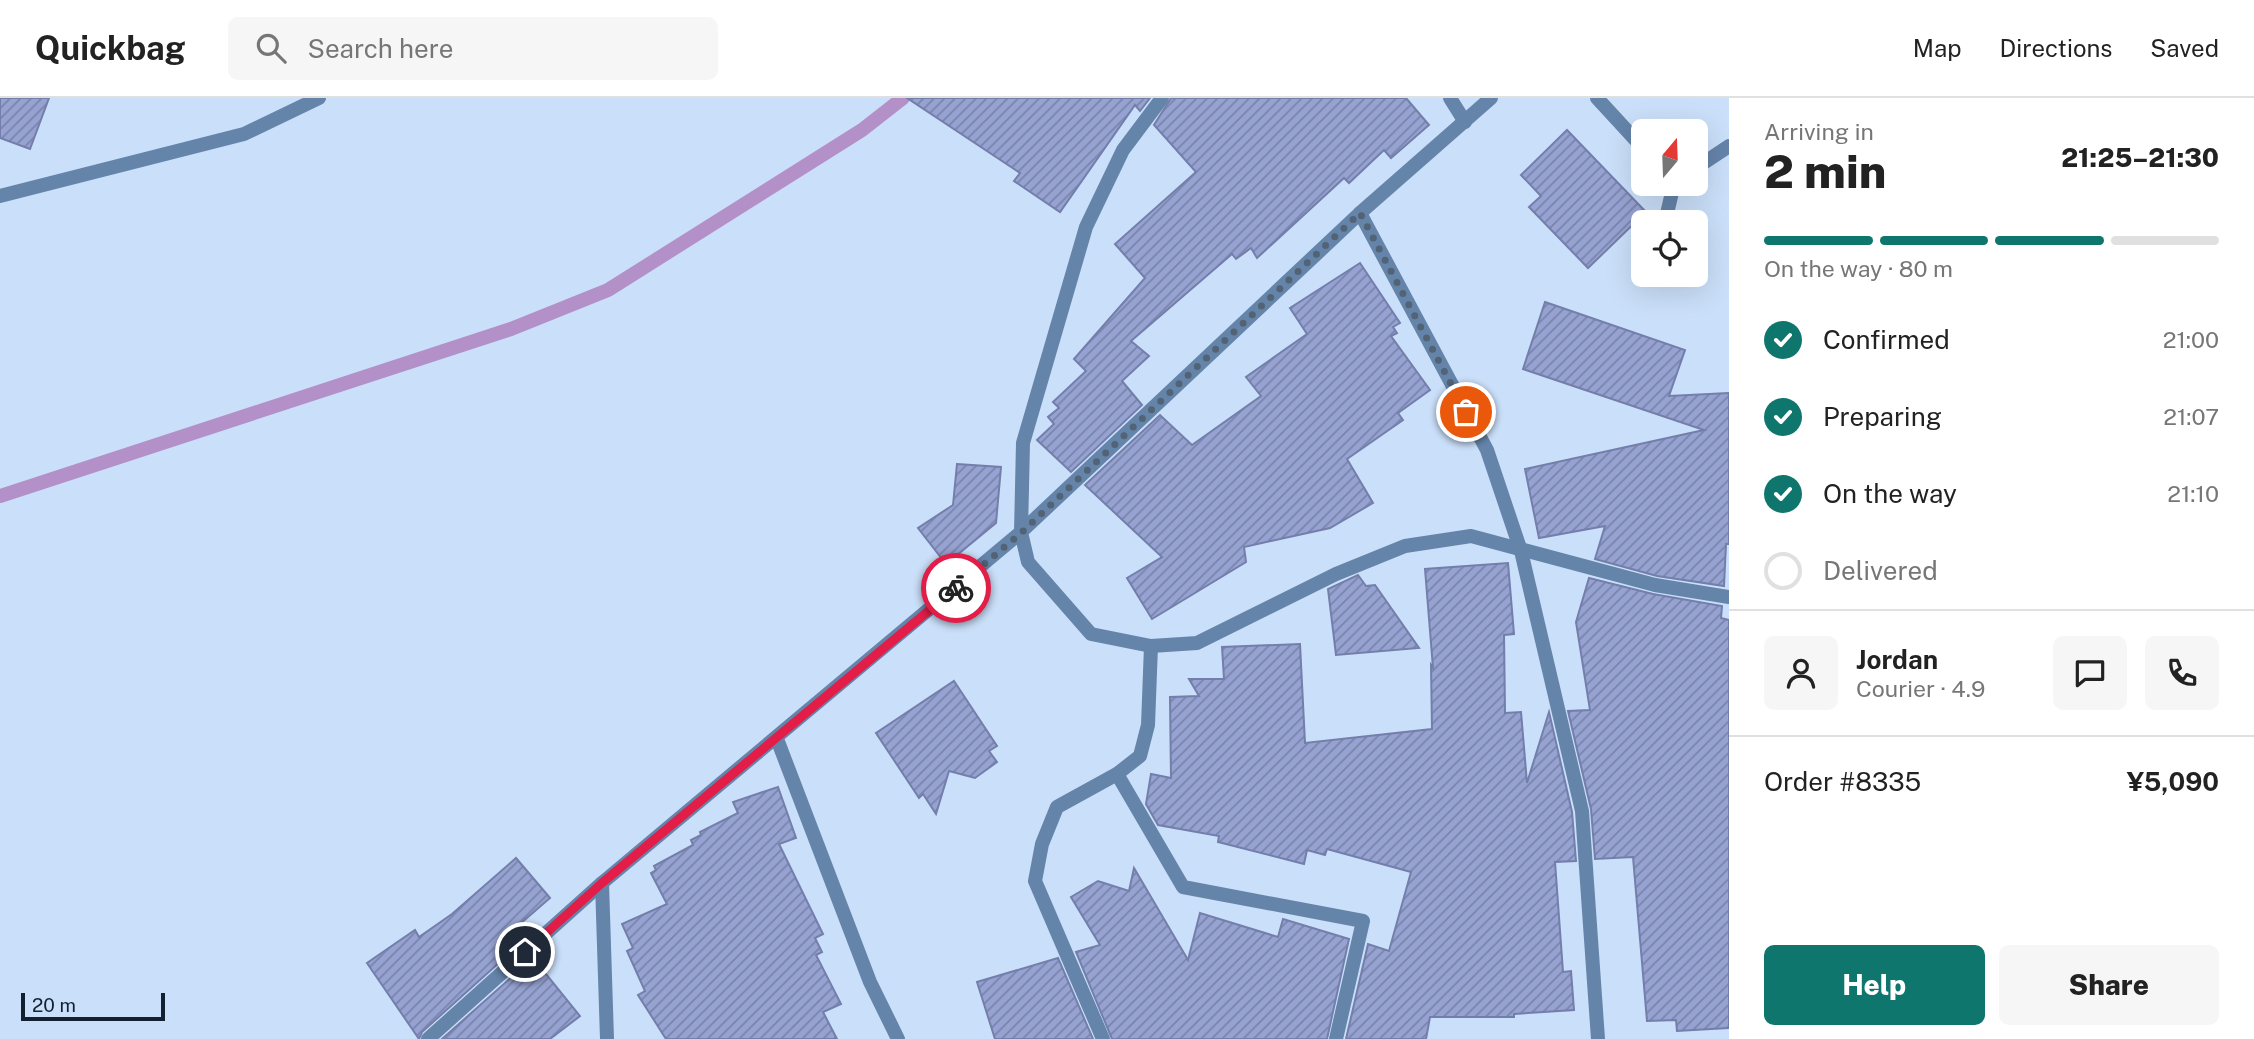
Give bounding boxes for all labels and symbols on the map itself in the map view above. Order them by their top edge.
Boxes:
north arrow [1631,119,1708,196]
pin [1436,382,1496,442]
courier [921,553,991,623]
pin [495,922,555,982]
scale bar [21,990,164,1022]

